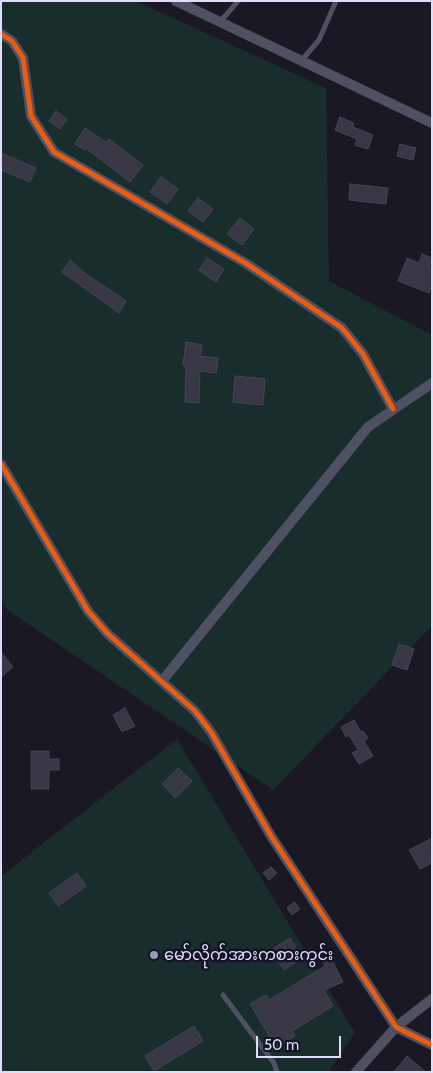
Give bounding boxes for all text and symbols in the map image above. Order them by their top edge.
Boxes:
place label: မော်လိုက်အားကစားကွင်း [164,945,333,965]
marker: မော်လိုက်အားကစားကွင်း [148,949,160,961]
scale bar [258,1026,343,1058]
text: 50 m [264,1036,299,1054]

